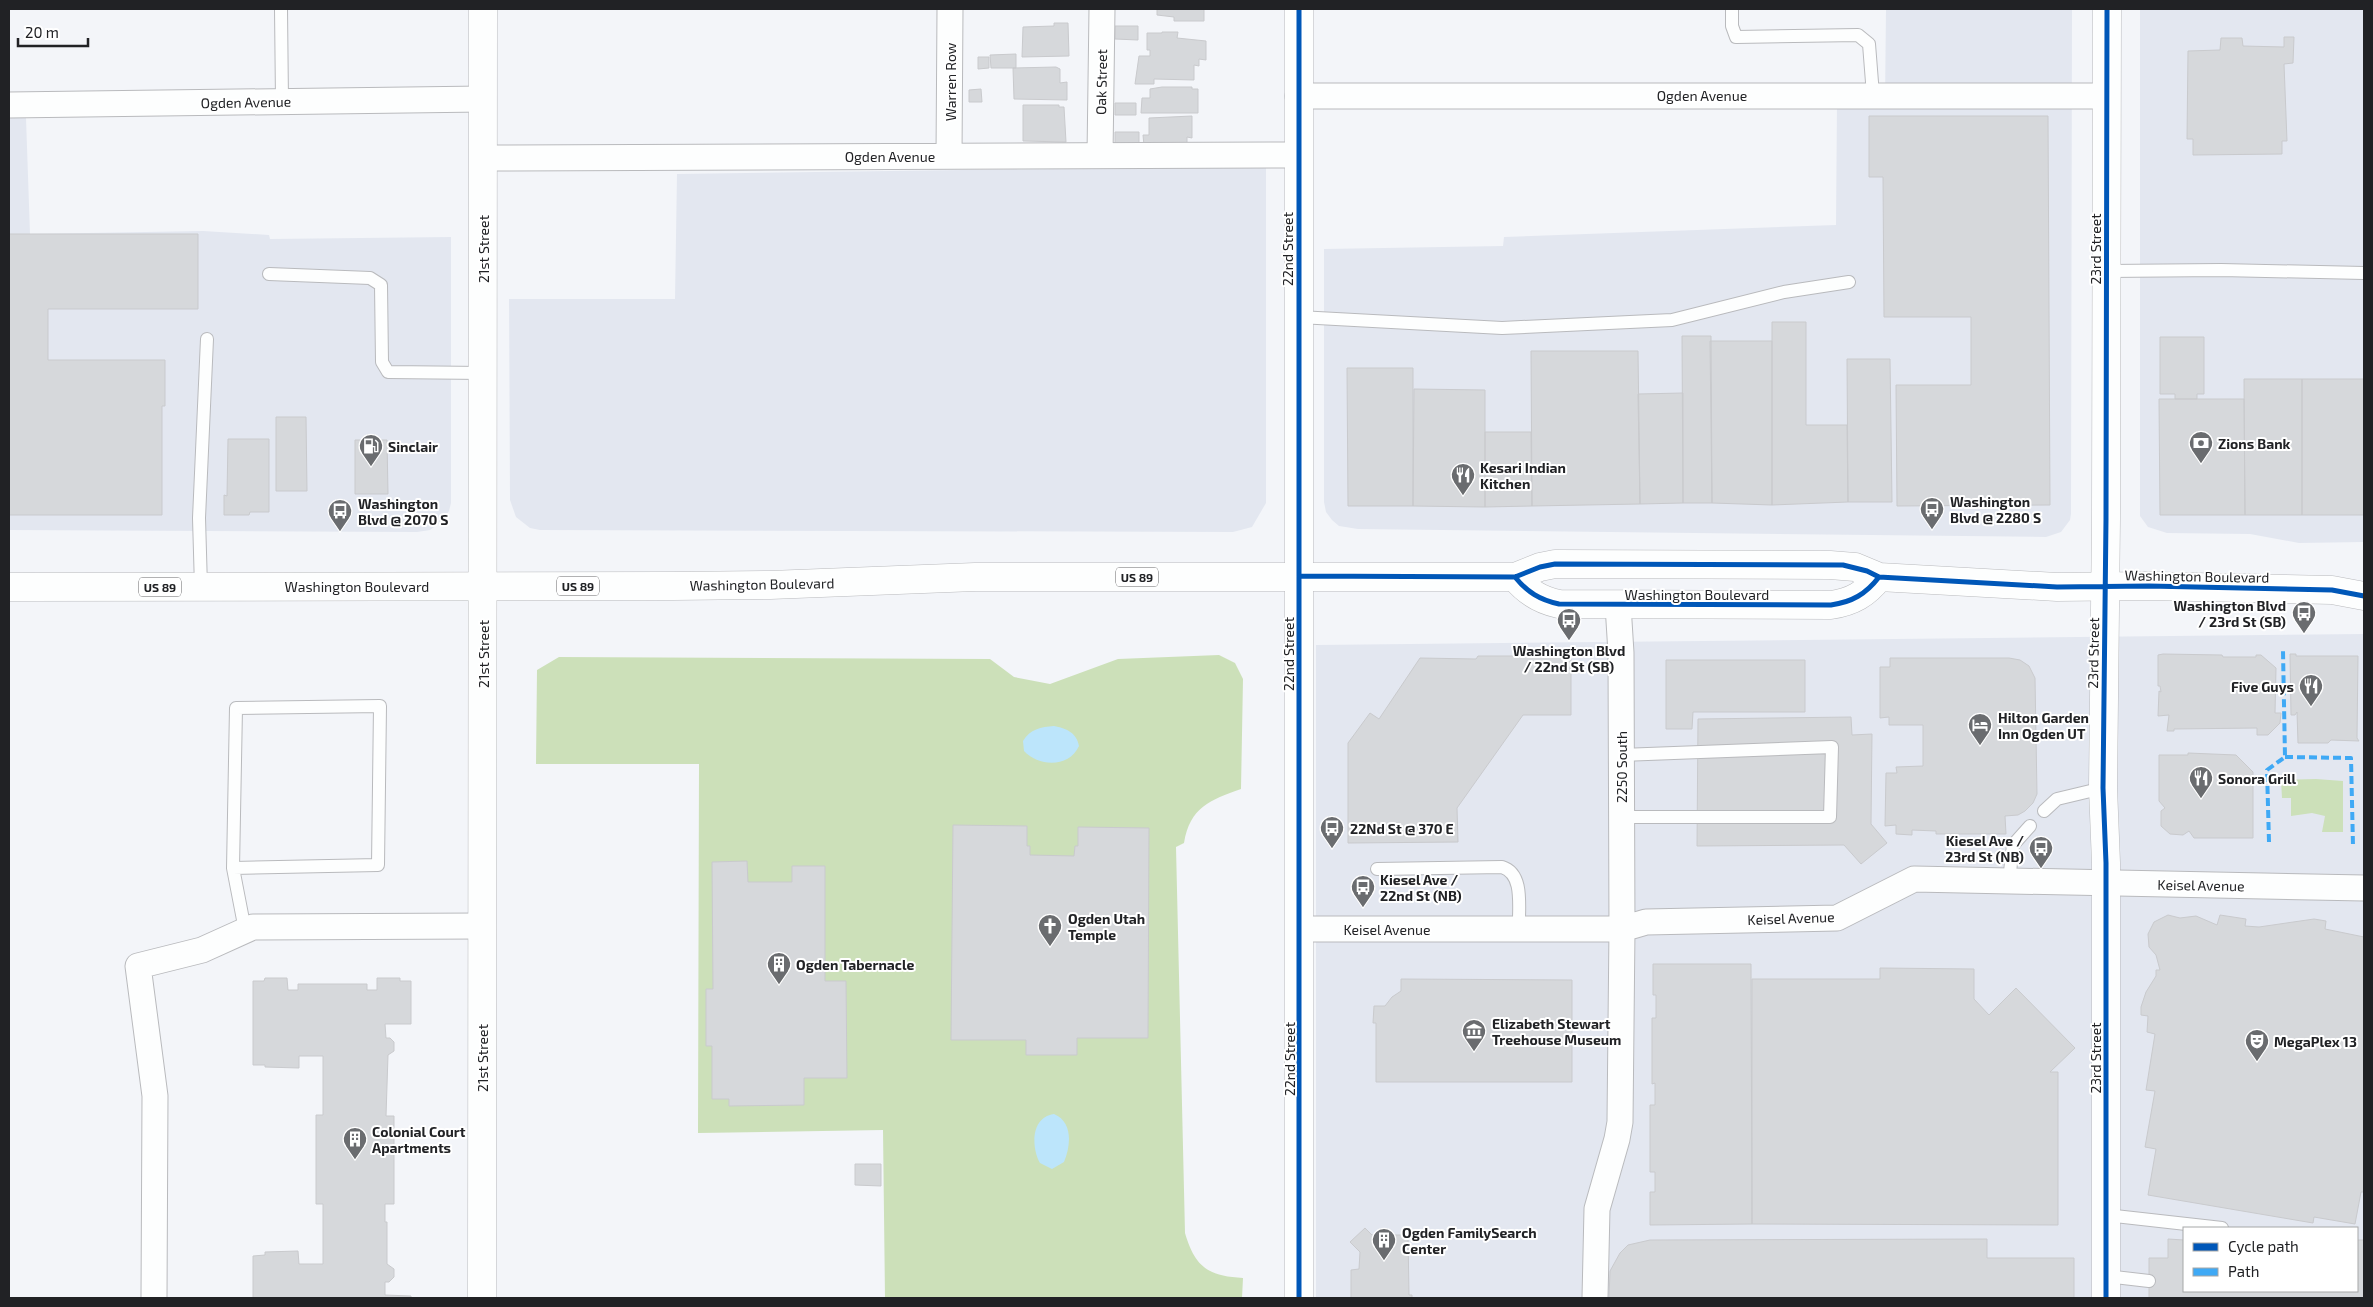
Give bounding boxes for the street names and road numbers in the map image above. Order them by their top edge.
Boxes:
street label: Warren Row [942,42,959,121]
street label: Oak Street [1092,49,1110,115]
street label: Ogden Avenue [1657,87,1747,104]
street label: Ogden Avenue [201,93,291,111]
street label: Ogden Avenue [845,148,935,165]
street label: 22nd Street [1279,212,1296,286]
street label: 23rd Street [2087,213,2104,285]
street label: 21st Street [475,215,492,283]
street label: Washington Boulevard [2124,566,2270,586]
road number: US 89 [1116,568,1158,586]
street label: Washington Boulevard [689,574,835,594]
road number: US 89 [557,576,599,596]
road number: US 89 [139,578,181,596]
street label: Washington Boulevard [285,578,429,595]
street label: Washington Boulevard [1625,586,1769,603]
street label: 22nd Street [1280,617,1297,691]
street label: 23rd Street [2084,617,2102,689]
street label: 21st Street [475,620,492,688]
street label: 2250 South [1613,731,1630,803]
street label: Keisel Avenue [2157,876,2245,894]
street label: Keisel Avenue [1747,908,1835,928]
street label: Keisel Avenue [1343,921,1431,938]
street label: 22nd Street [1281,1022,1298,1096]
street label: 23rd Street [2087,1022,2104,1094]
street label: 21st Street [474,1024,491,1092]

